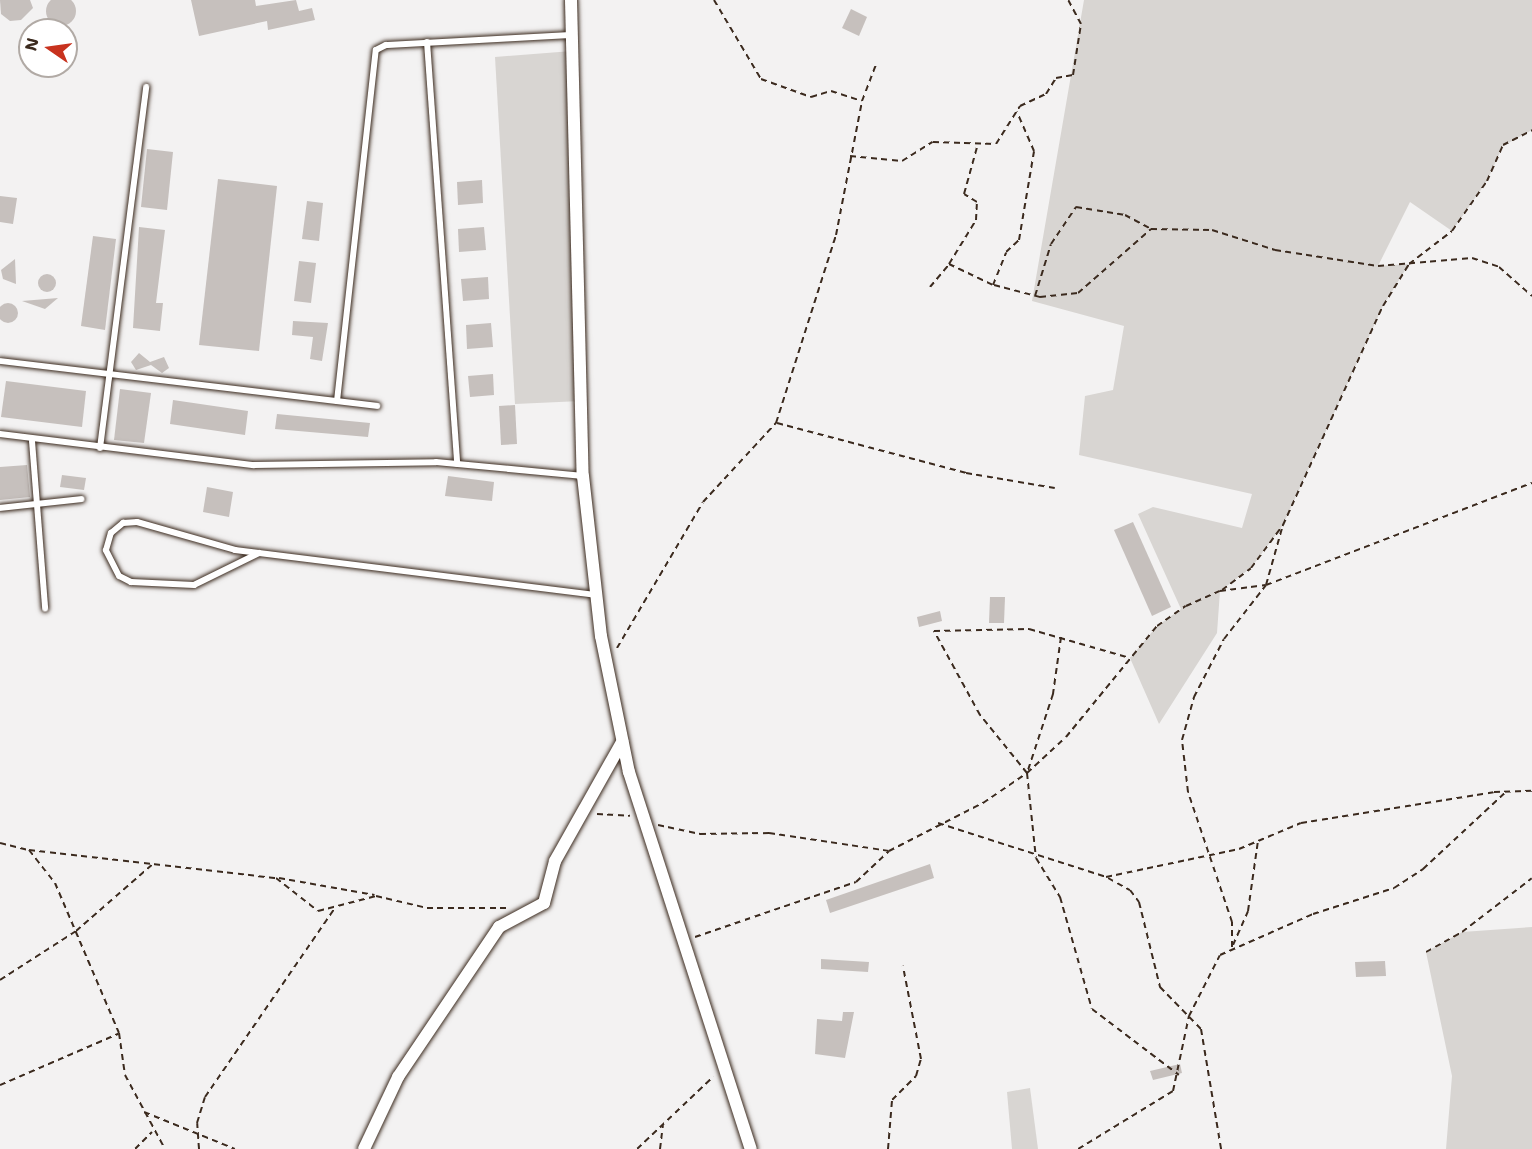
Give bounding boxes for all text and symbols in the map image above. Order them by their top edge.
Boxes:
north arrow [18,18,78,78]
text: N [20,36,44,53]

